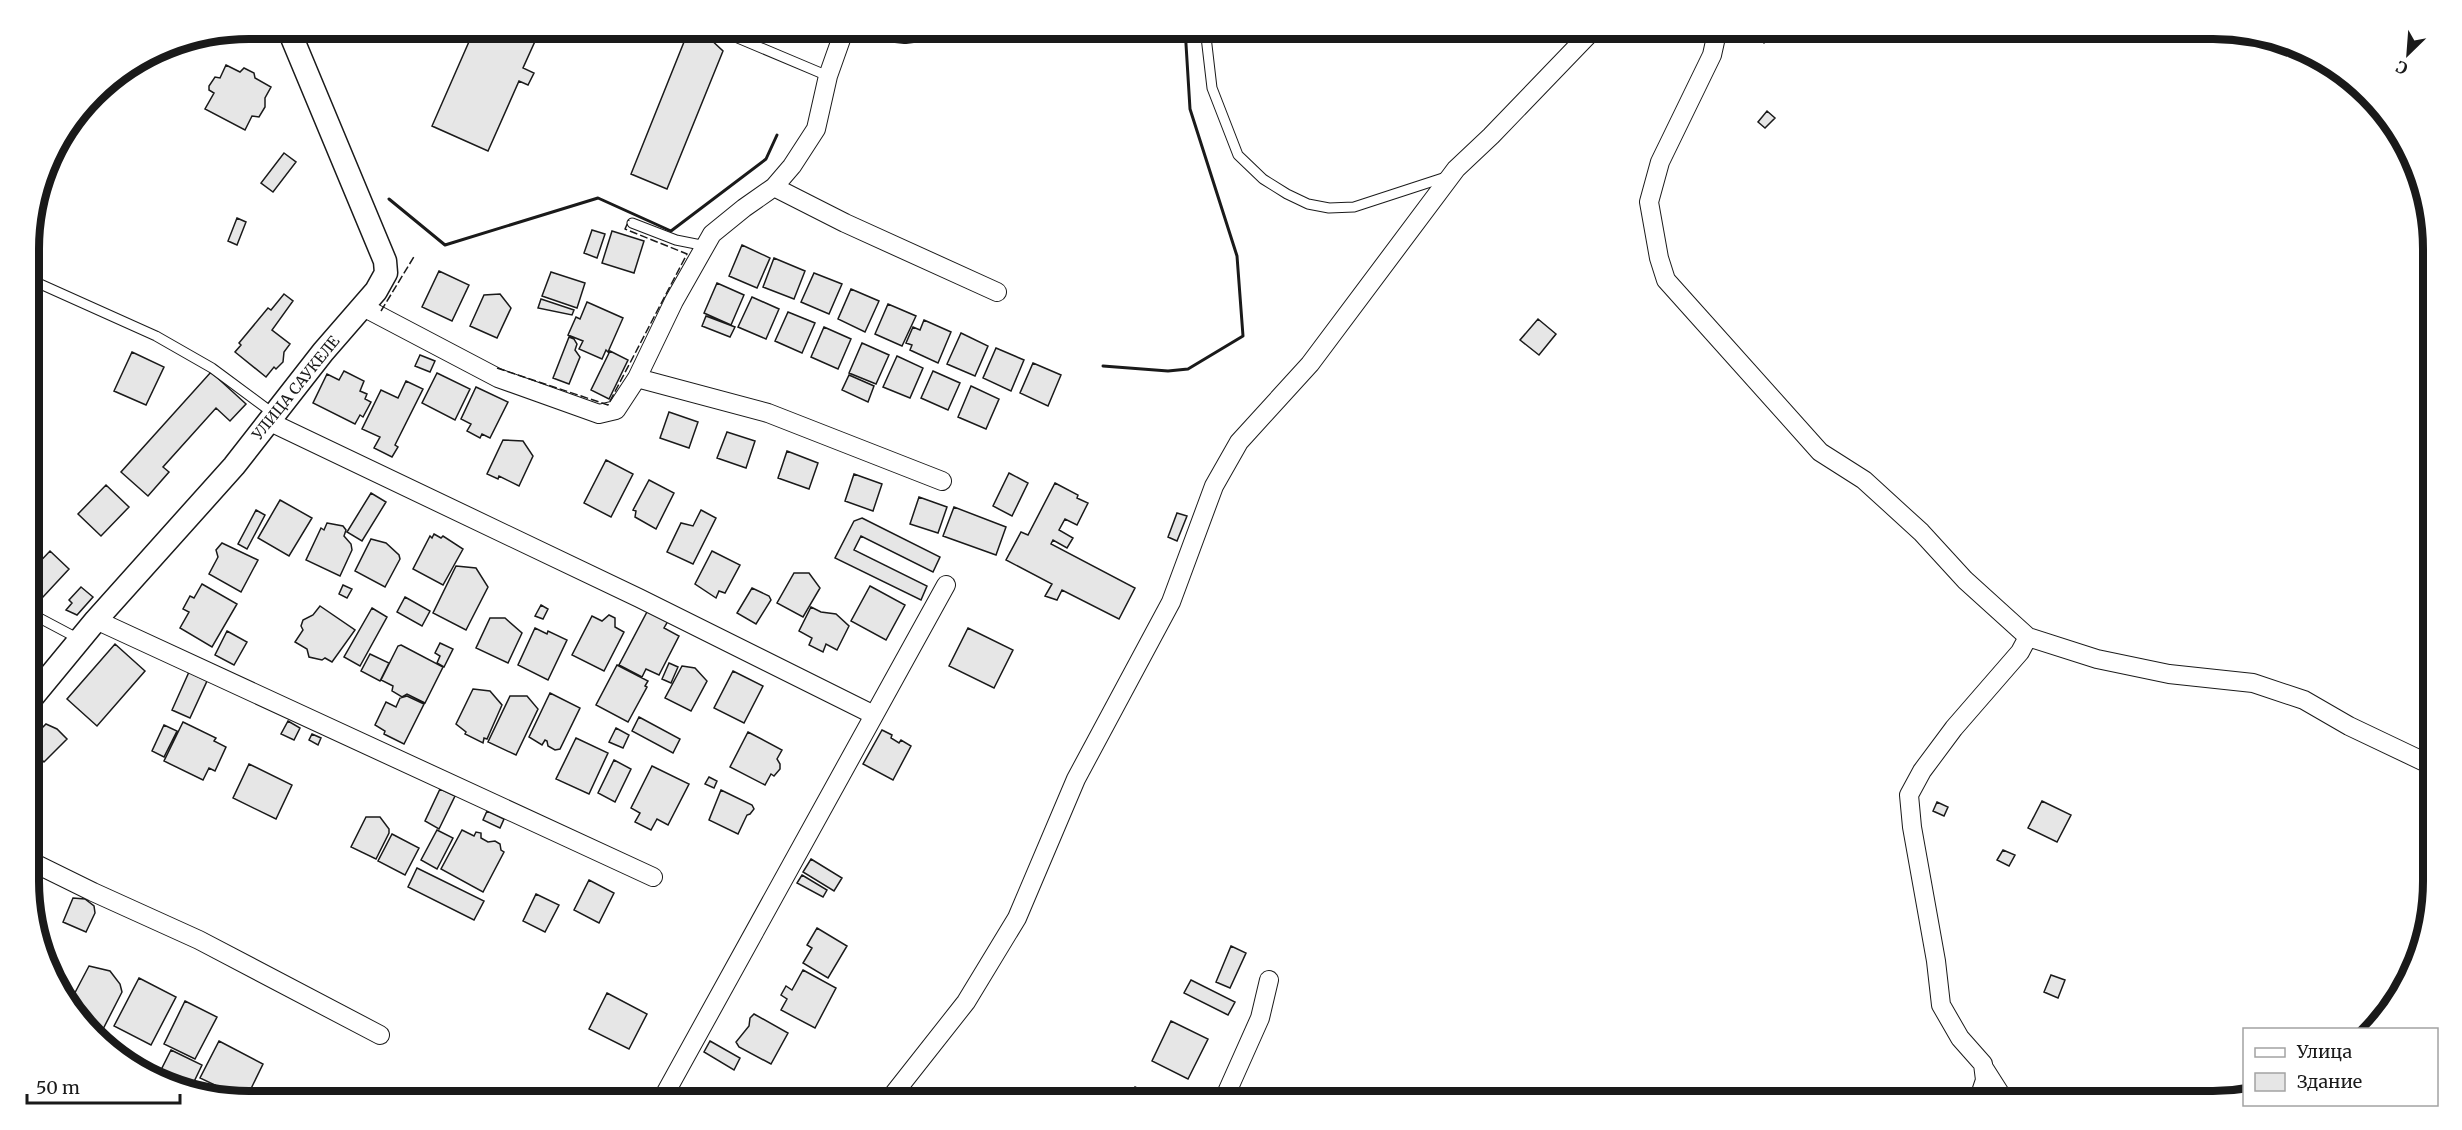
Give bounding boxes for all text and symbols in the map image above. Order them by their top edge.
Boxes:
north arrow [2378,24,2438,84]
text: С [2393,56,2411,79]
street label: УЛИЦА САУКЕЛЕ [247,331,344,444]
legend [2243,1028,2438,1106]
text: Улица [2296,1040,2352,1063]
scale bar [27,1067,180,1105]
text: Здание [2297,1070,2362,1093]
text: 50 m [36,1076,80,1099]

